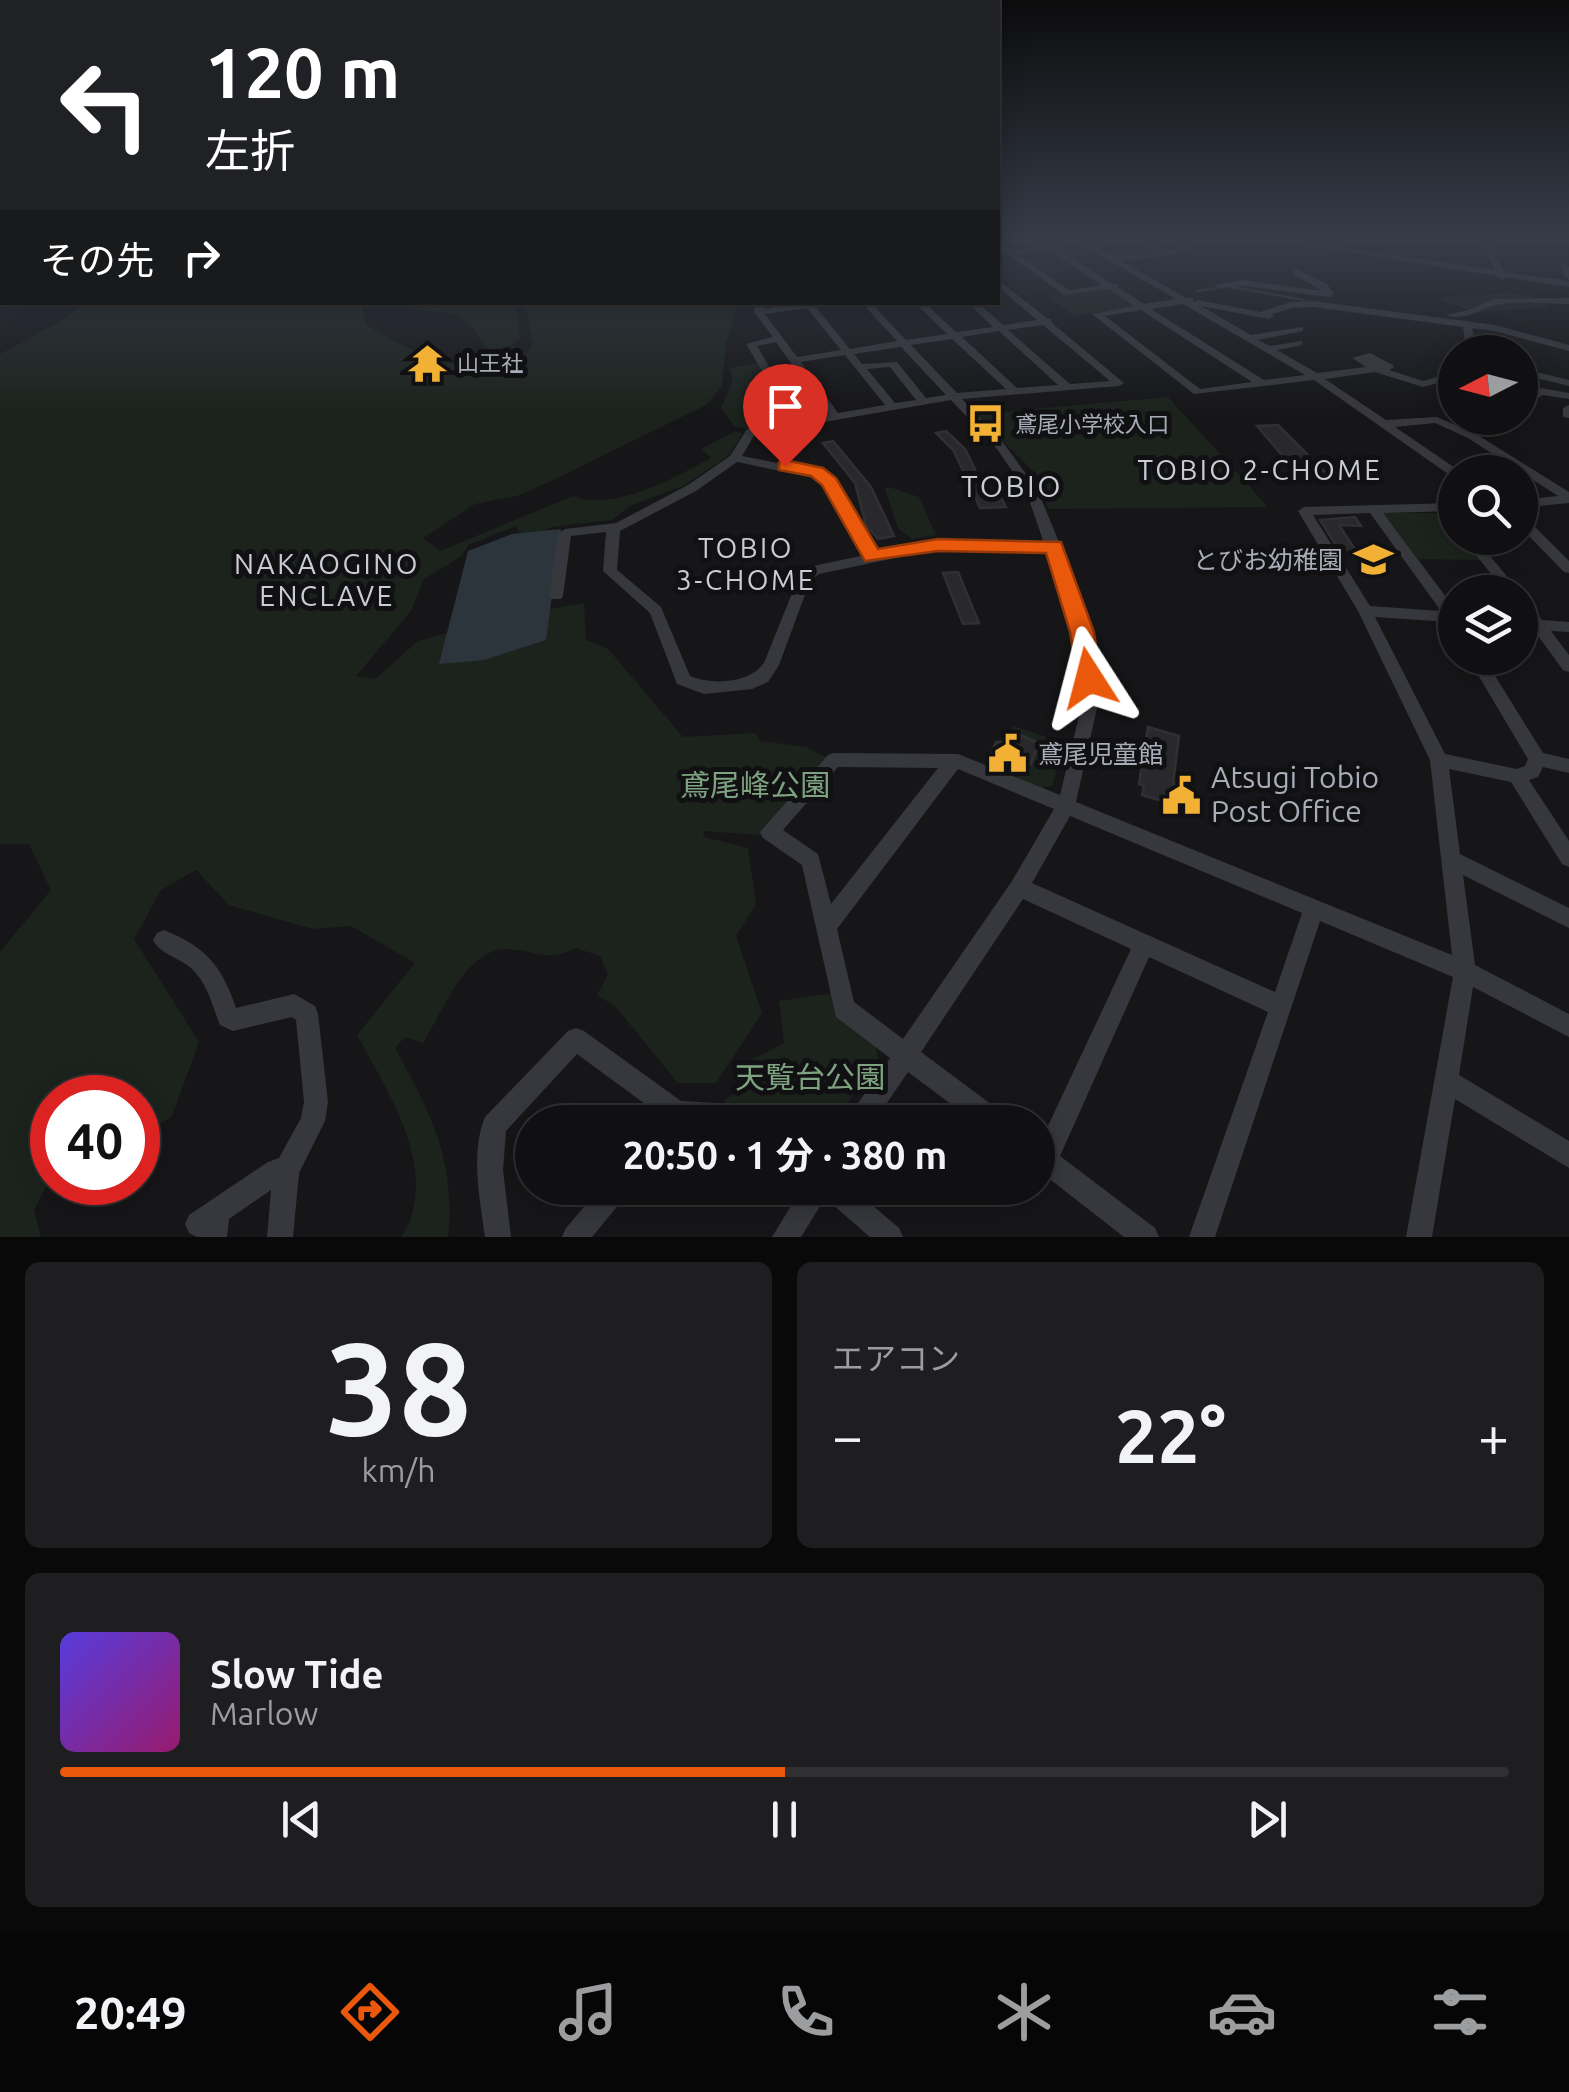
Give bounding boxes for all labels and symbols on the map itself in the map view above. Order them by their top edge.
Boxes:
north arrow [1438,335,1538,435]
temple icon: 山王社 [406,342,448,384]
place label: 山王社 [457,350,523,375]
pin [743,364,828,467]
bus stop icon: 鳶尾小学校入口 [964,403,1006,445]
place label: 鳶尾小学校入口 [1015,411,1169,436]
district label: TOBIO 2-CHOME [1138,454,1382,485]
district label: TOBIO [961,469,1063,503]
district label: TOBIO 3-CHOME [676,532,816,595]
school or university icon: とびお幼稚園 [1352,539,1394,581]
place label: とびお幼稚園 [1193,546,1343,574]
district label: NAKAOGINO ENCLAVE [234,548,420,611]
position arrow [1037,626,1141,730]
public building icon: 鳶尾児童館 [987,733,1029,775]
place label: 鳶尾児童館 [1038,740,1163,768]
place label: Atsugi Tobio Post Office [1211,760,1379,828]
park label: 鳶尾峰公園 [680,768,830,802]
public building icon: Atsugi Tobio Post Office [1160,774,1202,816]
park label: 天覧台公園 [735,1060,885,1094]
speed limit sign: 40 [30,1075,160,1205]

